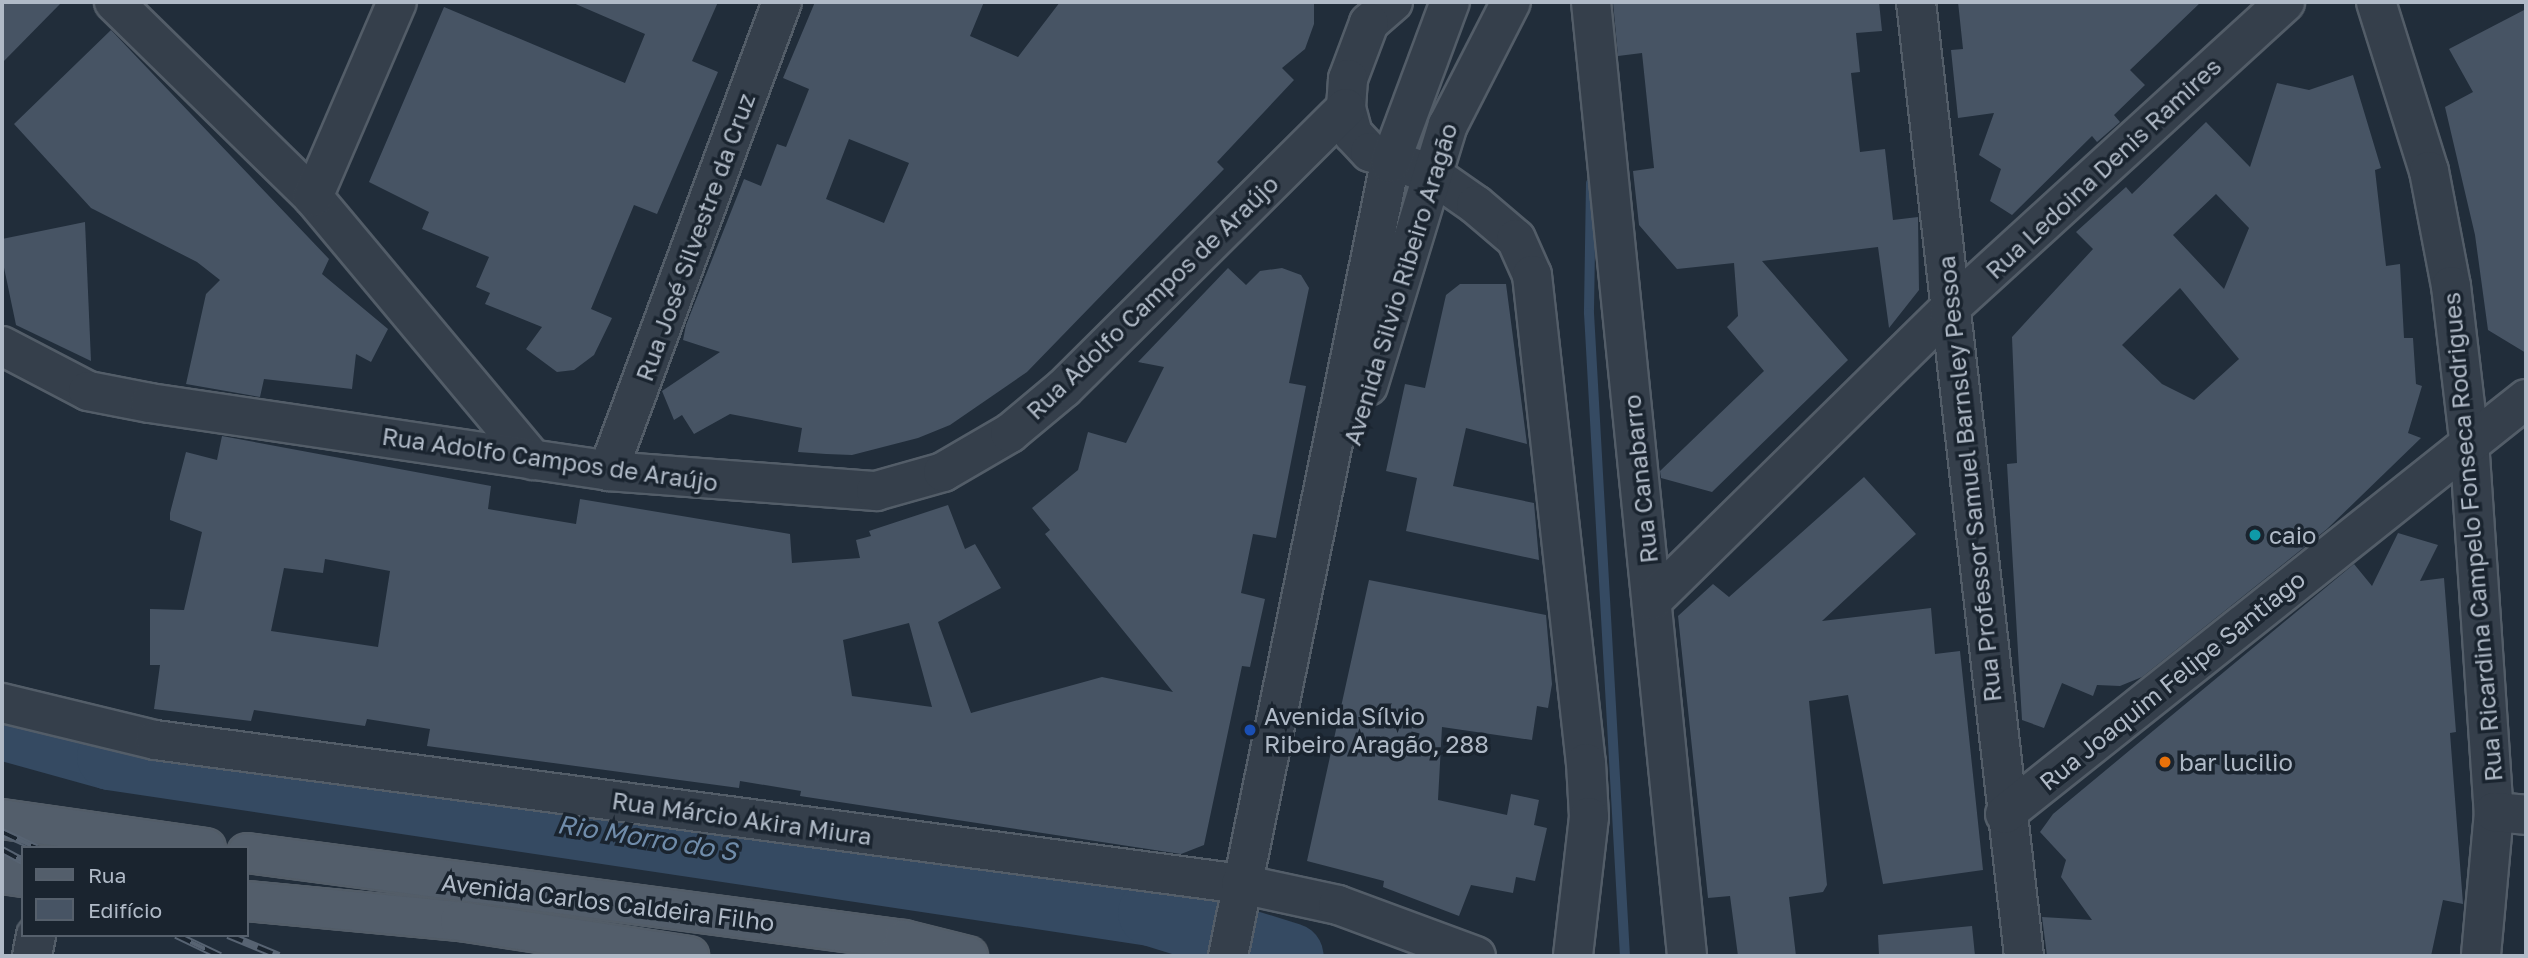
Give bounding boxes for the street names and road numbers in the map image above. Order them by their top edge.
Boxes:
street label: Rua Ledoina Denis Ramires [1979,51,2227,285]
street label: Rua José Silvestre da Cruz [629,89,761,385]
street label: Avenida Silvio Ribeiro Aragão [1337,120,1463,448]
street label: Rua Adolfo Campos de Araújo [1020,169,1284,425]
street label: Rua Professor Samuel Barnsley Pessoa [1931,255,2007,703]
street label: Rua Ricardina Campelo Fonseca Rodrigues [2436,291,2508,783]
street label: Rua Canabarro [1617,393,1663,565]
street label: Rua Adolfo Campos de Araújo [380,421,720,497]
street label: Rua Joaquim Felipe Santiago [2034,564,2310,796]
street label: Rua Márcio Akira Miura [610,785,874,851]
street label: Avenida Carlos Caldeira Filho [440,867,776,937]

